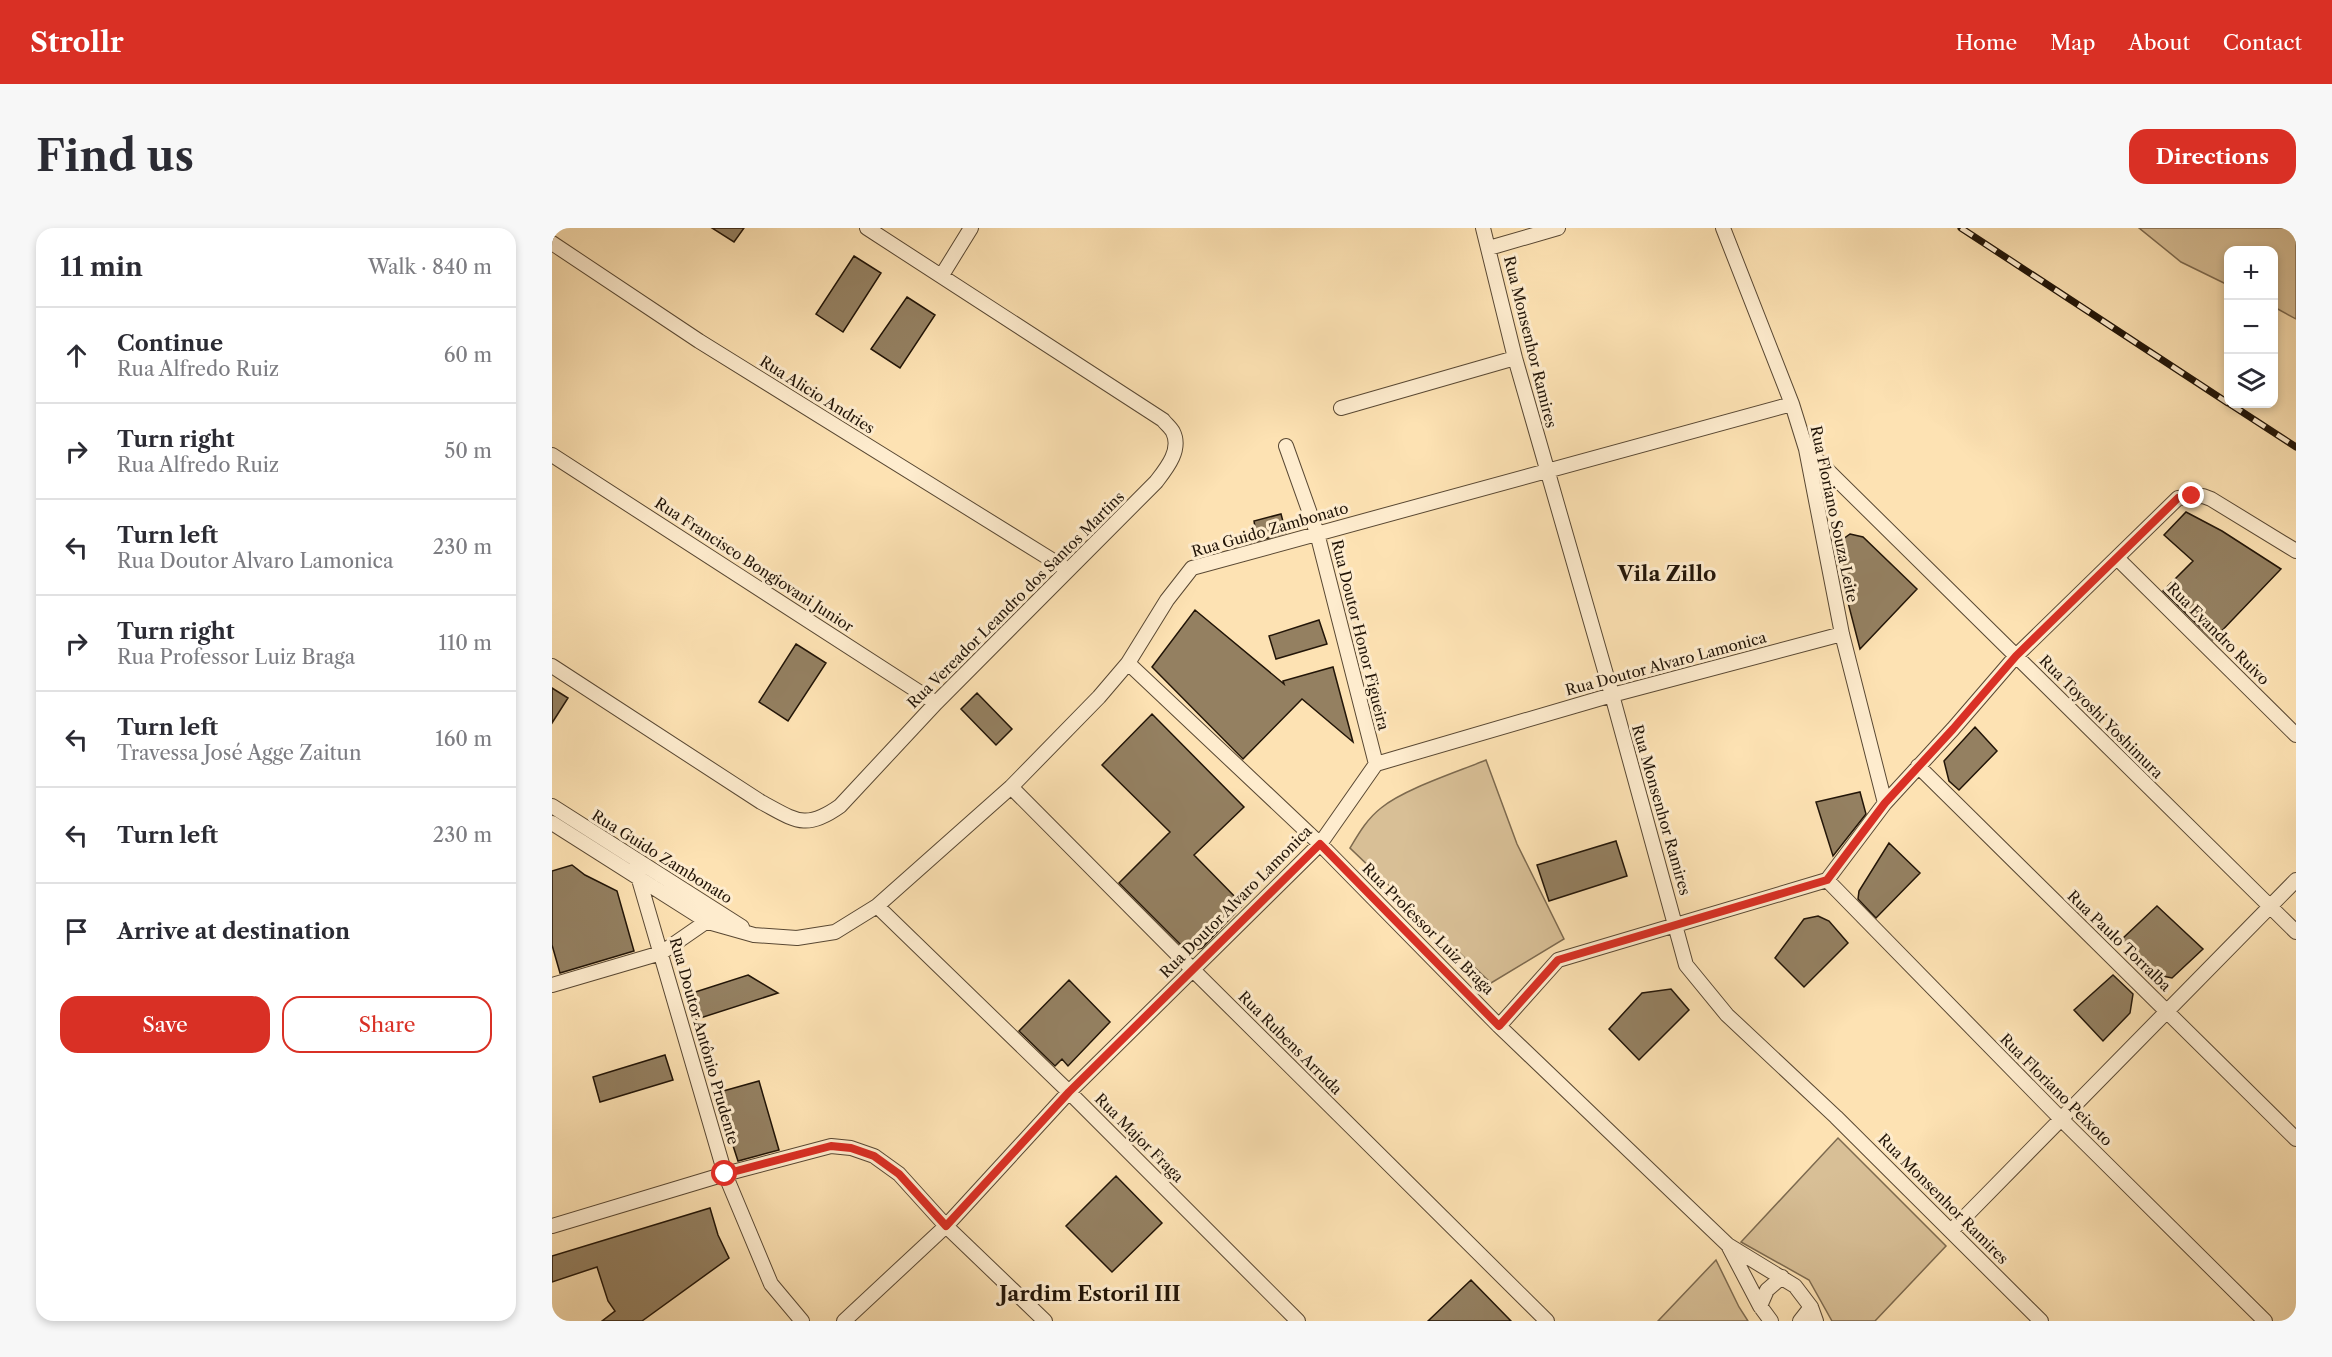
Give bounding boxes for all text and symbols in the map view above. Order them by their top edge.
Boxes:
text: Strollr [30,25,124,59]
text: Home [1956,30,2017,55]
text: Map [2050,30,2095,55]
text: About [2128,30,2190,55]
text: Contact [2223,30,2302,55]
button: Directions [2129,129,2296,184]
text: Find us [36,130,194,182]
map controls [2224,246,2278,408]
button: + [2224,246,2278,300]
text: 11 min [60,251,143,283]
street label: Rua Monsenhor Ramires [1500,254,1561,430]
text: Walk · 840 m [368,255,492,279]
button: − [2224,300,2278,354]
text: Continue [117,330,223,357]
icon: ahead [60,339,93,372]
text: 60 m [444,343,492,367]
street label: Rua Alicio Andries [756,352,878,438]
button: layers [2224,354,2278,408]
text: Rua Alfredo Ruiz [117,357,279,381]
street label: Rua Floriano Souza Leite [1806,424,1863,604]
text: Turn right [117,426,235,453]
icon: right [60,435,93,468]
text: 50 m [445,439,492,463]
text: Rua Alfredo Ruiz [117,453,279,477]
route end [2178,482,2204,508]
street label: Rua Vereador Leandro dos Santos Martins [903,487,1128,712]
street label: Rua Francisco Bongiovani Junior [651,493,858,636]
street label: Rua Guido Zambonato [1189,498,1350,561]
text: Turn left [117,522,218,549]
icon: left [60,531,93,564]
text: 230 m [433,535,492,559]
street label: Rua Doutor Honor Figueira [1328,538,1393,732]
text: Rua Doutor Alvaro Lamonica [117,549,394,573]
district label: Vila Zillo [1617,561,1716,586]
street label: Rua Evandro Ruivo [2163,578,2274,689]
text: Turn right [117,618,235,645]
icon: right [60,627,93,660]
street label: Rua Doutor Alvaro Lamonica [1563,627,1769,700]
text: 110 m [439,631,492,655]
text: Rua Professor Luiz Braga [117,645,355,669]
street label: Rua Toyoshi Yoshimura [2036,651,2167,783]
text: Turn left [117,714,218,741]
street label: Rua Monsenhor Ramires [1628,722,1695,897]
icon: left [60,723,93,756]
text: 160 m [435,727,492,751]
text: Travessa José Agge Zaitun [117,741,361,765]
street label: Rua Guido Zambonato [588,806,736,908]
icon: left [60,819,93,852]
text: Turn left [117,822,218,849]
street label: Rua Doutor Alvaro Lamonica [1156,822,1316,982]
text: 230 m [433,823,492,847]
street label: Rua Professor Luiz Braga [1358,859,1498,999]
street label: Rua Paulo Torralba [2064,886,2175,995]
icon: arrive [60,915,93,948]
text: Arrive at destination [117,918,350,945]
street label: Rua Doutor Antônio Prudente [666,935,743,1147]
street label: Rua Rubens Arruda [1235,987,1346,1099]
button: Save [60,996,270,1053]
button: Share [282,996,492,1053]
street label: Rua Floriano Peixoto [1996,1029,2117,1150]
street label: Rua Major Fraga [1091,1089,1188,1186]
street label: Rua Monsenhor Ramires [1874,1129,2013,1268]
route start [711,1160,737,1186]
district label: Jardim Estoril III [995,1281,1181,1306]

